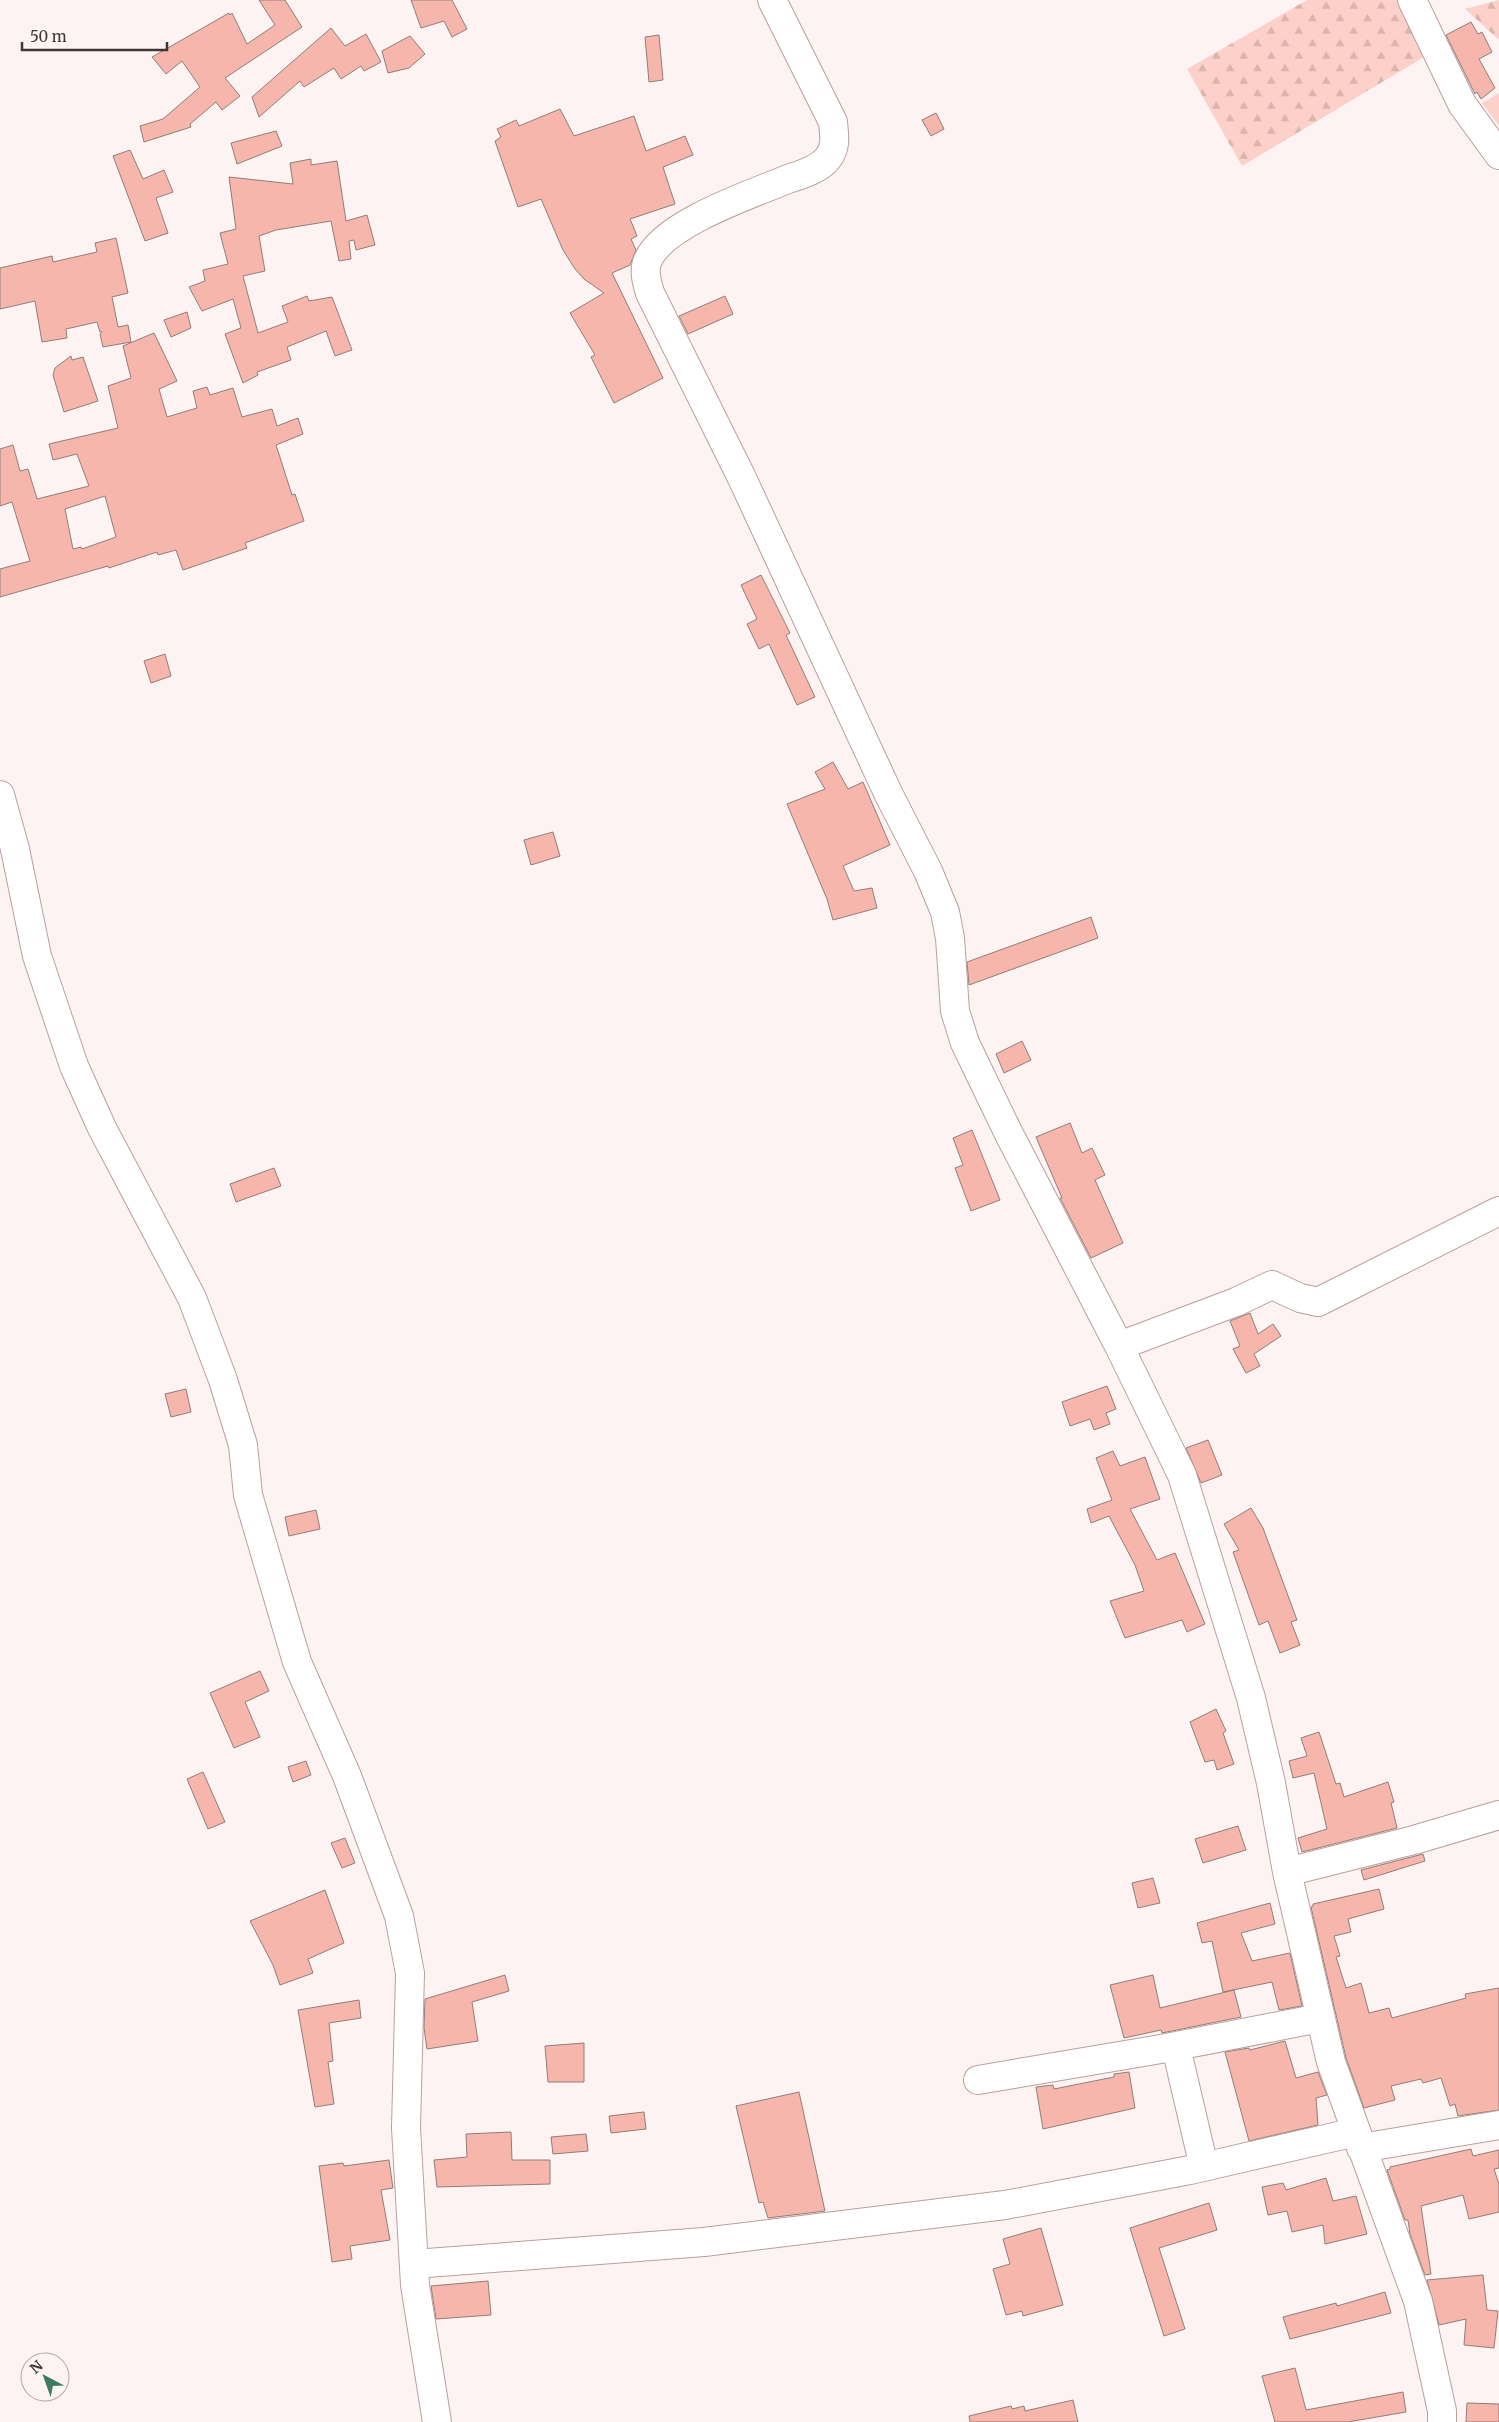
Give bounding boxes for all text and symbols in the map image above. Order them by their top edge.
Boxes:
scale bar [22,20,168,52]
text: 50 m [30,27,67,46]
north arrow [20,2352,70,2402]
text: N [26,2357,47,2378]

